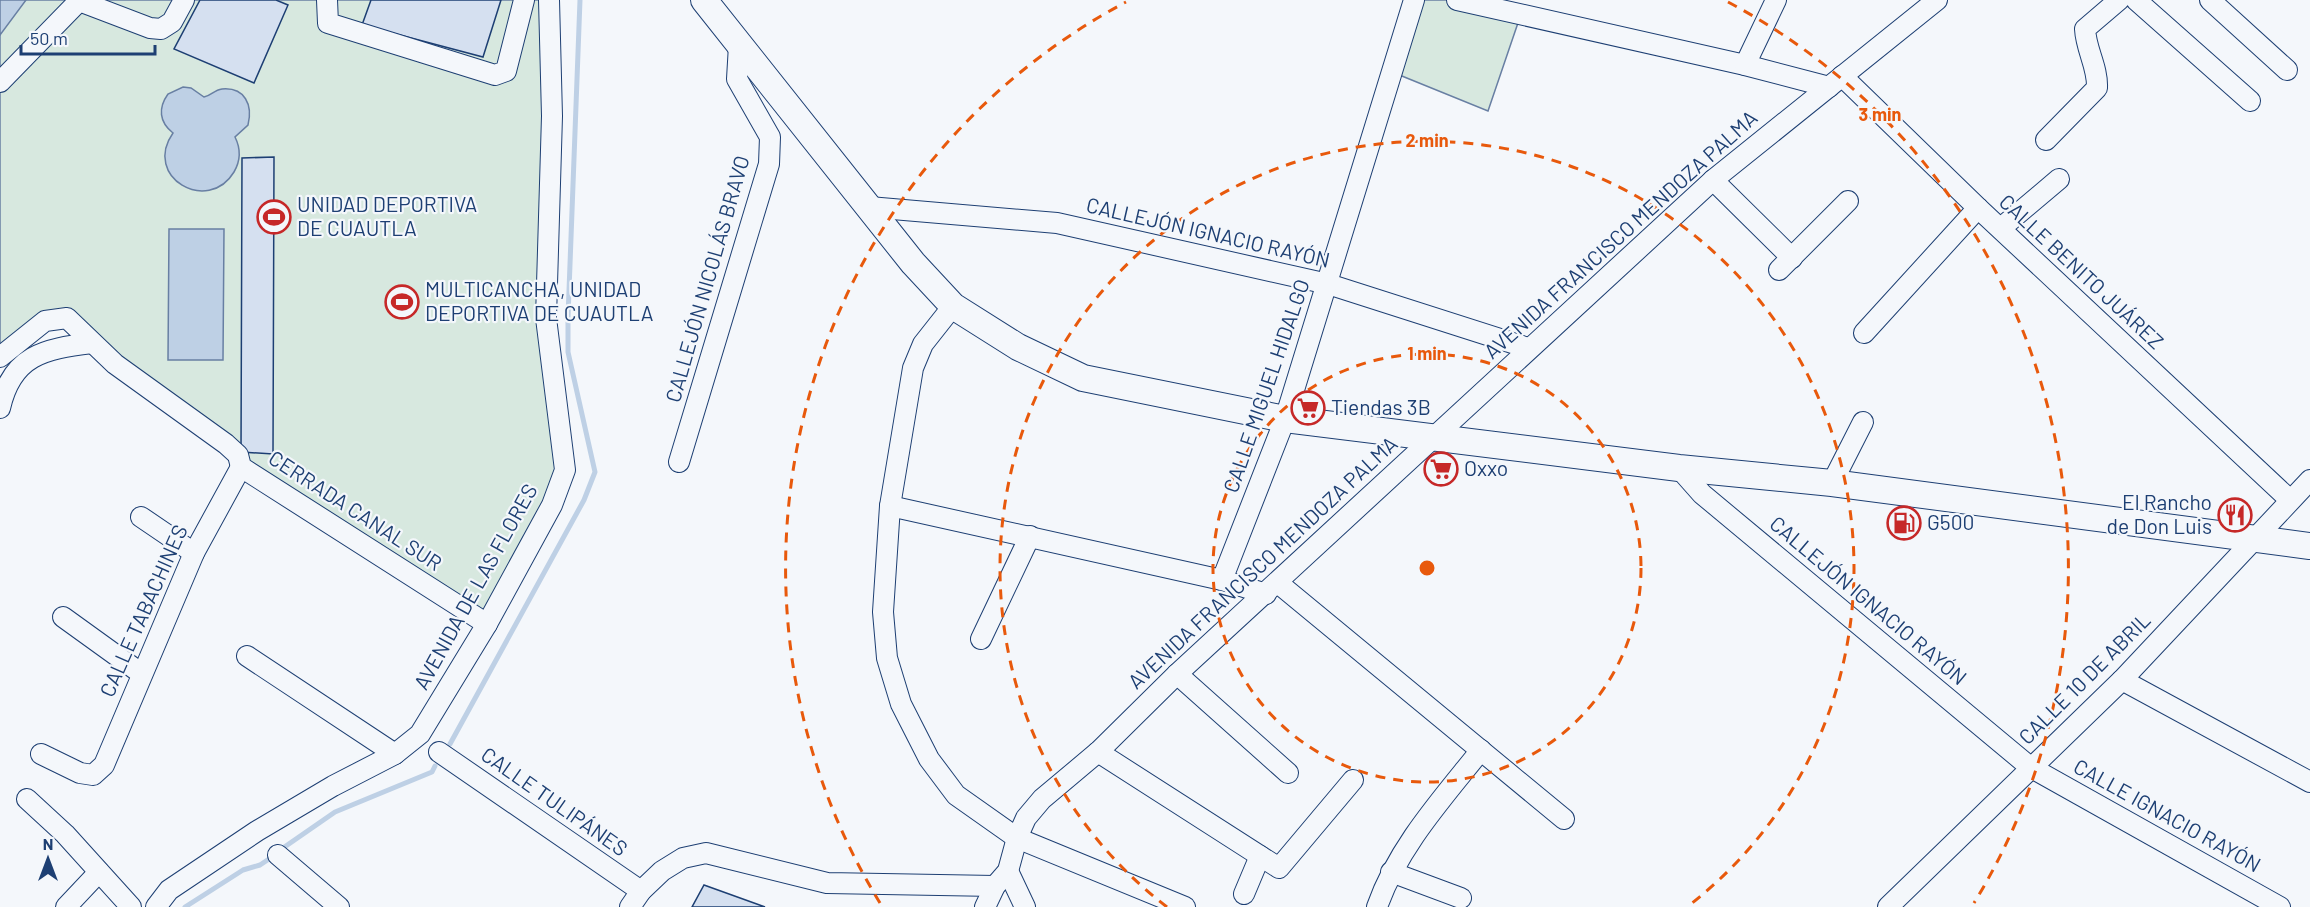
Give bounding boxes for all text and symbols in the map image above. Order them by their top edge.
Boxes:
scale bar [21,18,154,56]
text: 50 m [30,27,68,49]
text: 3 min [1859,103,1901,125]
street label: AVENIDA FRANCISCO MENDOZA PALMA [1478,104,1762,363]
text: 2 min [1405,129,1449,151]
street label: CALLEJÓN NICOLÁS BRAVO [659,152,754,405]
street label: CALLE BENITO JUÁREZ [1995,188,2169,353]
place label: UNIDAD DEPORTIVA DE CUAUTLA [297,191,477,240]
street label: CALLEJÓN IGNACIO RAYÓN [1084,191,1333,272]
sports icon: UNIDAD DEPORTIVA DE CUAUTLA [256,199,292,235]
street label: CALLE MIGUEL HIDALGO [1217,275,1314,496]
place label: MULTICANCHA, UNIDAD DEPORTIVA DE CUAUTLA [425,276,654,325]
sports icon: MULTICANCHA, UNIDAD DEPORTIVA DE CUAUTLA [384,284,420,320]
text: 1 min [1407,342,1447,364]
supermarket icon: Tiendas 3B [1290,390,1326,426]
place label: Tiendas 3B [1331,394,1431,419]
street label: AVENIDA FRANCISCO MENDOZA PALMA [1122,430,1402,693]
street label: CERRADA CANAL SUR [265,444,447,575]
supermarket icon: Oxxo [1423,451,1459,487]
place label: Oxxo [1464,455,1508,480]
street label: AVENIDA DE LAS FLORES [408,479,542,694]
place label: El Rancho de Don Luis [2107,489,2212,538]
restaurant icon: El Rancho de Don Luis [2217,497,2253,533]
fuel station icon: G500 [1886,505,1922,541]
place label: G500 [1927,509,1974,534]
street label: CALLEJÓN IGNACIO RAYÓN [1765,510,1972,690]
street label: CALLE TABACHINES [93,520,192,700]
centre of rings [1417,558,1437,578]
street label: CALLE 10 DE ABRIL [2013,607,2155,749]
street label: CALLE TULIPÁNES [477,741,633,861]
street label: CALLE IGNACIO RAYÓN [2070,753,2266,877]
north arrow [18,829,78,889]
text: N [43,834,53,853]

